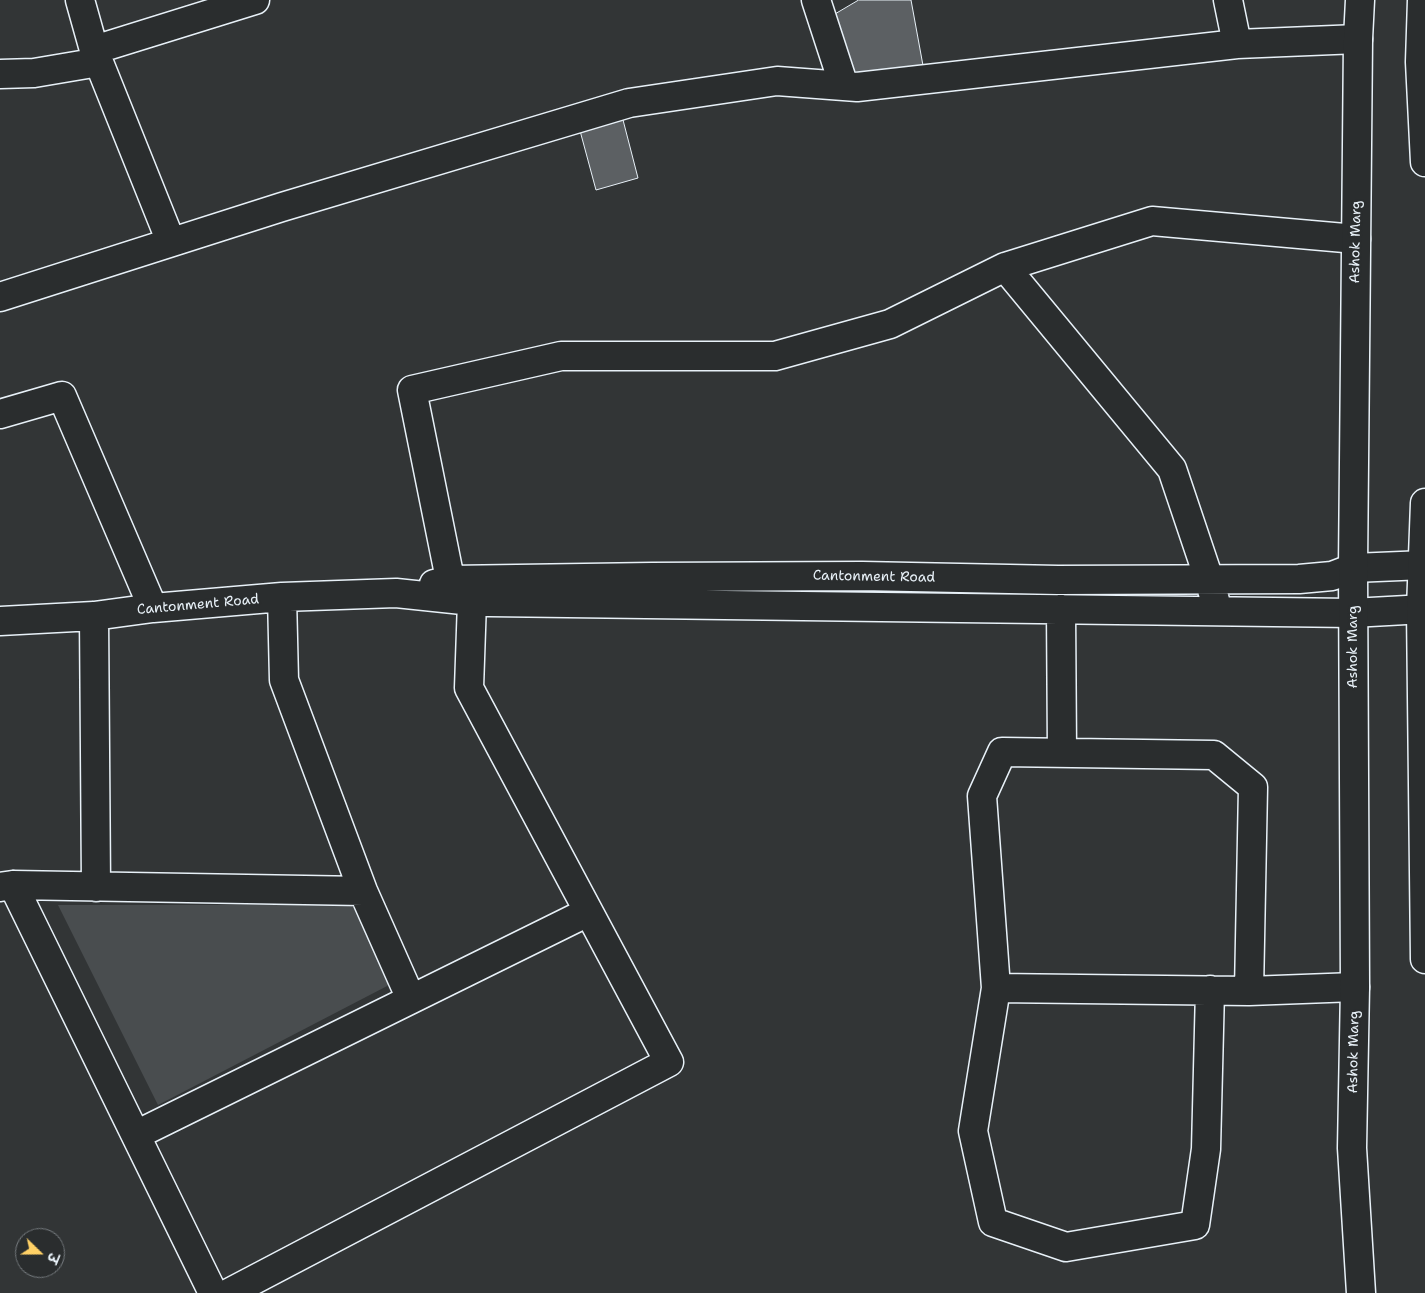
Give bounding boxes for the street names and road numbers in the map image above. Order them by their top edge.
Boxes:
street label: Ashok Marg [1347,200,1365,284]
street label: Cantonment Road [813,568,935,586]
street label: Cantonment Road [136,591,260,619]
street label: Ashok Marg [1345,606,1361,688]
street label: Ashok Marg [1345,1010,1363,1094]

